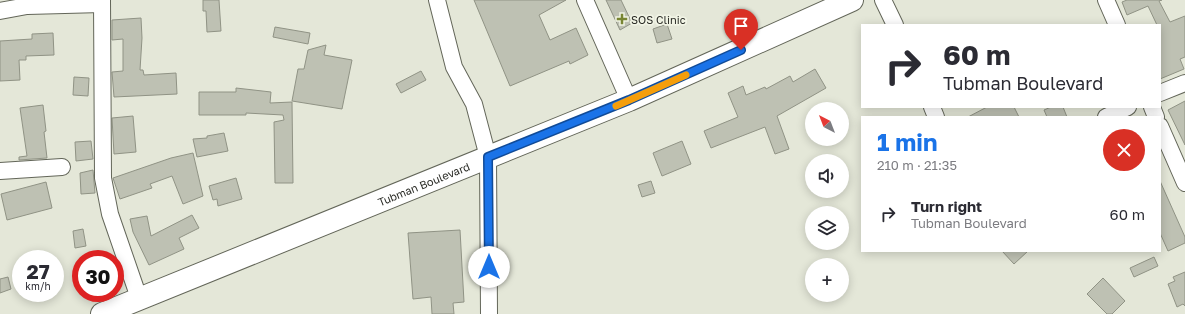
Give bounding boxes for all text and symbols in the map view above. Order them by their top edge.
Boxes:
pin [724,9,758,50]
marker: SOS Clinic [616,13,628,25]
place label: SOS Clinic [631,13,686,26]
icon: arrive [730,15,752,37]
text: 60 m [943,38,1010,71]
icon: right [877,40,929,92]
text: Tubman Boulevard [943,72,1103,94]
north arrow [805,102,849,146]
map controls [805,102,849,302]
text: 1 min [877,127,937,156]
button: close [1103,129,1145,171]
button: sound [805,154,849,198]
text: 210 m · 21:35 [877,157,957,173]
street label: Tubman Boulevard [376,159,471,208]
text: Turn right [911,197,982,215]
icon: right [877,203,899,225]
text: 60 m [1110,205,1145,223]
button: layers [805,206,849,250]
text: Tubman Boulevard [911,215,1027,231]
position arrow [468,246,510,288]
speed limit sign: 30 [72,250,124,302]
button: + [805,258,849,302]
text: 27 [26,259,50,283]
text: km/h [25,280,51,292]

